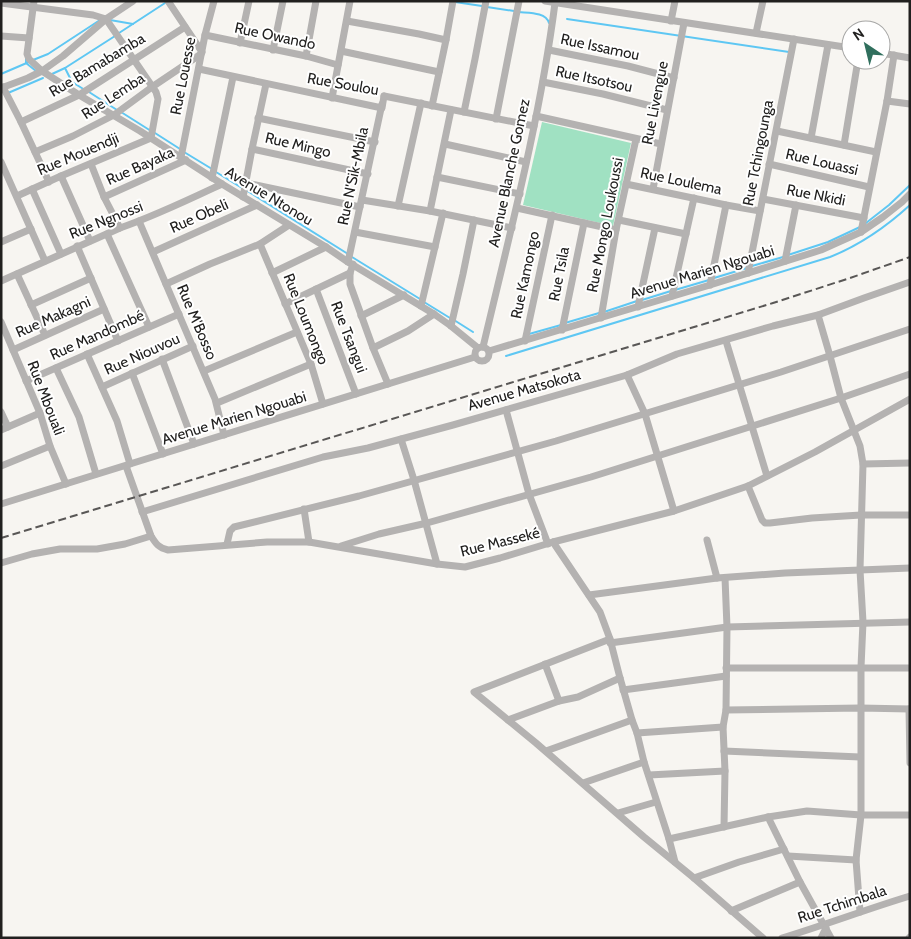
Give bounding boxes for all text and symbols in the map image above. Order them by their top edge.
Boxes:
street label: Rue Owando [233,19,317,53]
north arrow [841,20,891,70]
text: N [849,24,868,45]
street label: Rue Bamabamba [46,29,149,101]
street label: Rue Issamou [559,30,641,64]
street label: Rue Louesse [167,35,199,117]
street label: Rue Livengue [638,59,672,146]
street label: Rue Itsotsou [554,62,634,96]
street label: Rue Lemba [78,69,149,123]
street label: Rue Soulou [306,69,380,99]
street label: Avenue Blanche Gomez [484,97,534,249]
street label: Rue Tchingounga [739,98,777,208]
street label: Rue N'Sik-Mbila [334,124,372,227]
street label: Rue Mouendji [35,129,121,179]
street label: Rue Mingo [263,129,333,161]
street label: Rue Bayaka [103,143,177,189]
street label: Rue Louassi [784,145,860,179]
street label: Rue Mongo Loukoussi [583,156,627,294]
street label: Avenue Ntonou [222,163,316,229]
street label: Rue Loulema [639,164,724,199]
street label: Rue Nkidi [785,180,847,210]
street label: Rue Obeli [167,195,231,237]
street label: Rue Ngnossi [67,197,145,243]
street label: Rue Kamongo [507,230,543,320]
street label: Avenue Marien Ngouabi [628,241,776,303]
street label: Rue Tsila [545,244,573,303]
street label: Rue Loumongo [280,271,332,367]
street label: Rue M'Bosso [173,282,221,362]
street label: Rue Makagni [13,293,93,341]
street label: Rue Tsangui [327,299,371,375]
street label: Rue Mandombé [47,306,147,364]
street label: Rue Niouvou [101,329,183,379]
street label: Rue Mbouali [24,358,68,438]
street label: Avenue Matsokota [466,365,583,415]
street label: Avenue Marien Ngouabi [160,387,308,449]
street label: Rue Masseké [458,523,542,561]
street label: Rue Tchimbala [795,881,889,927]

